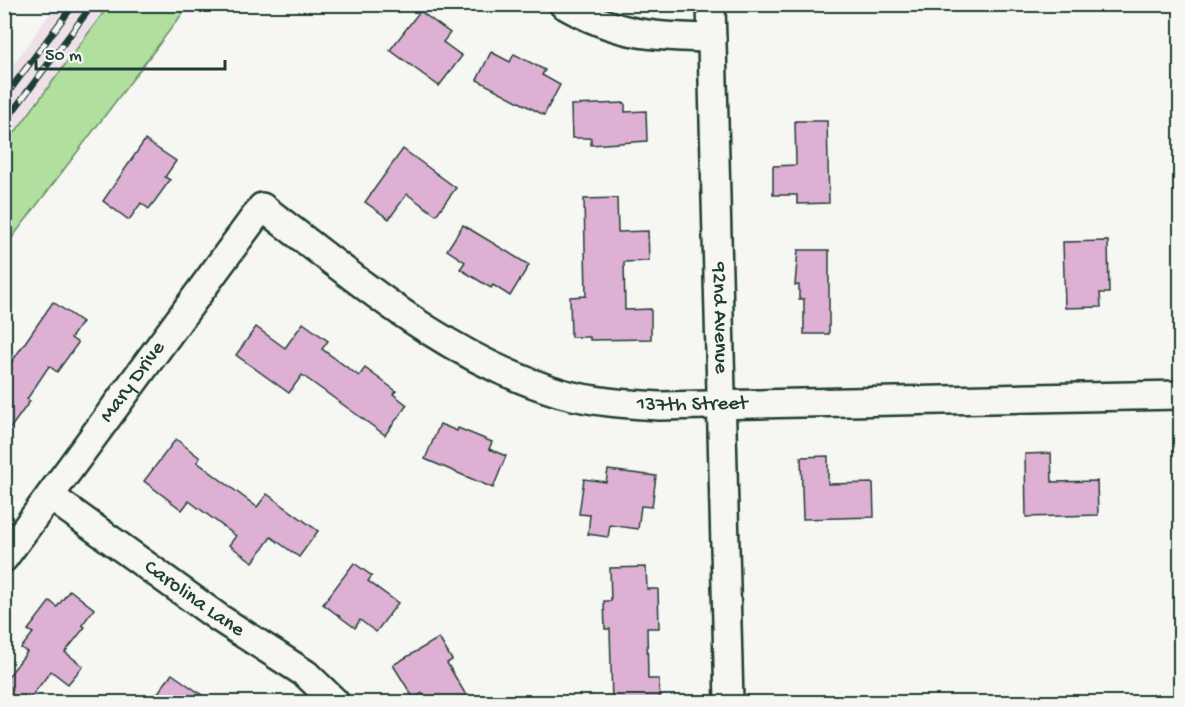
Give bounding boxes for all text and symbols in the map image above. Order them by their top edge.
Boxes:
scale bar [36,33,225,71]
text: 50 m [45,46,82,67]
street label: 92nd Avenue [705,261,733,375]
street label: Mary Drive [95,336,172,428]
street label: 137th Street [635,392,750,419]
street label: Carolina Lane [139,555,250,644]

